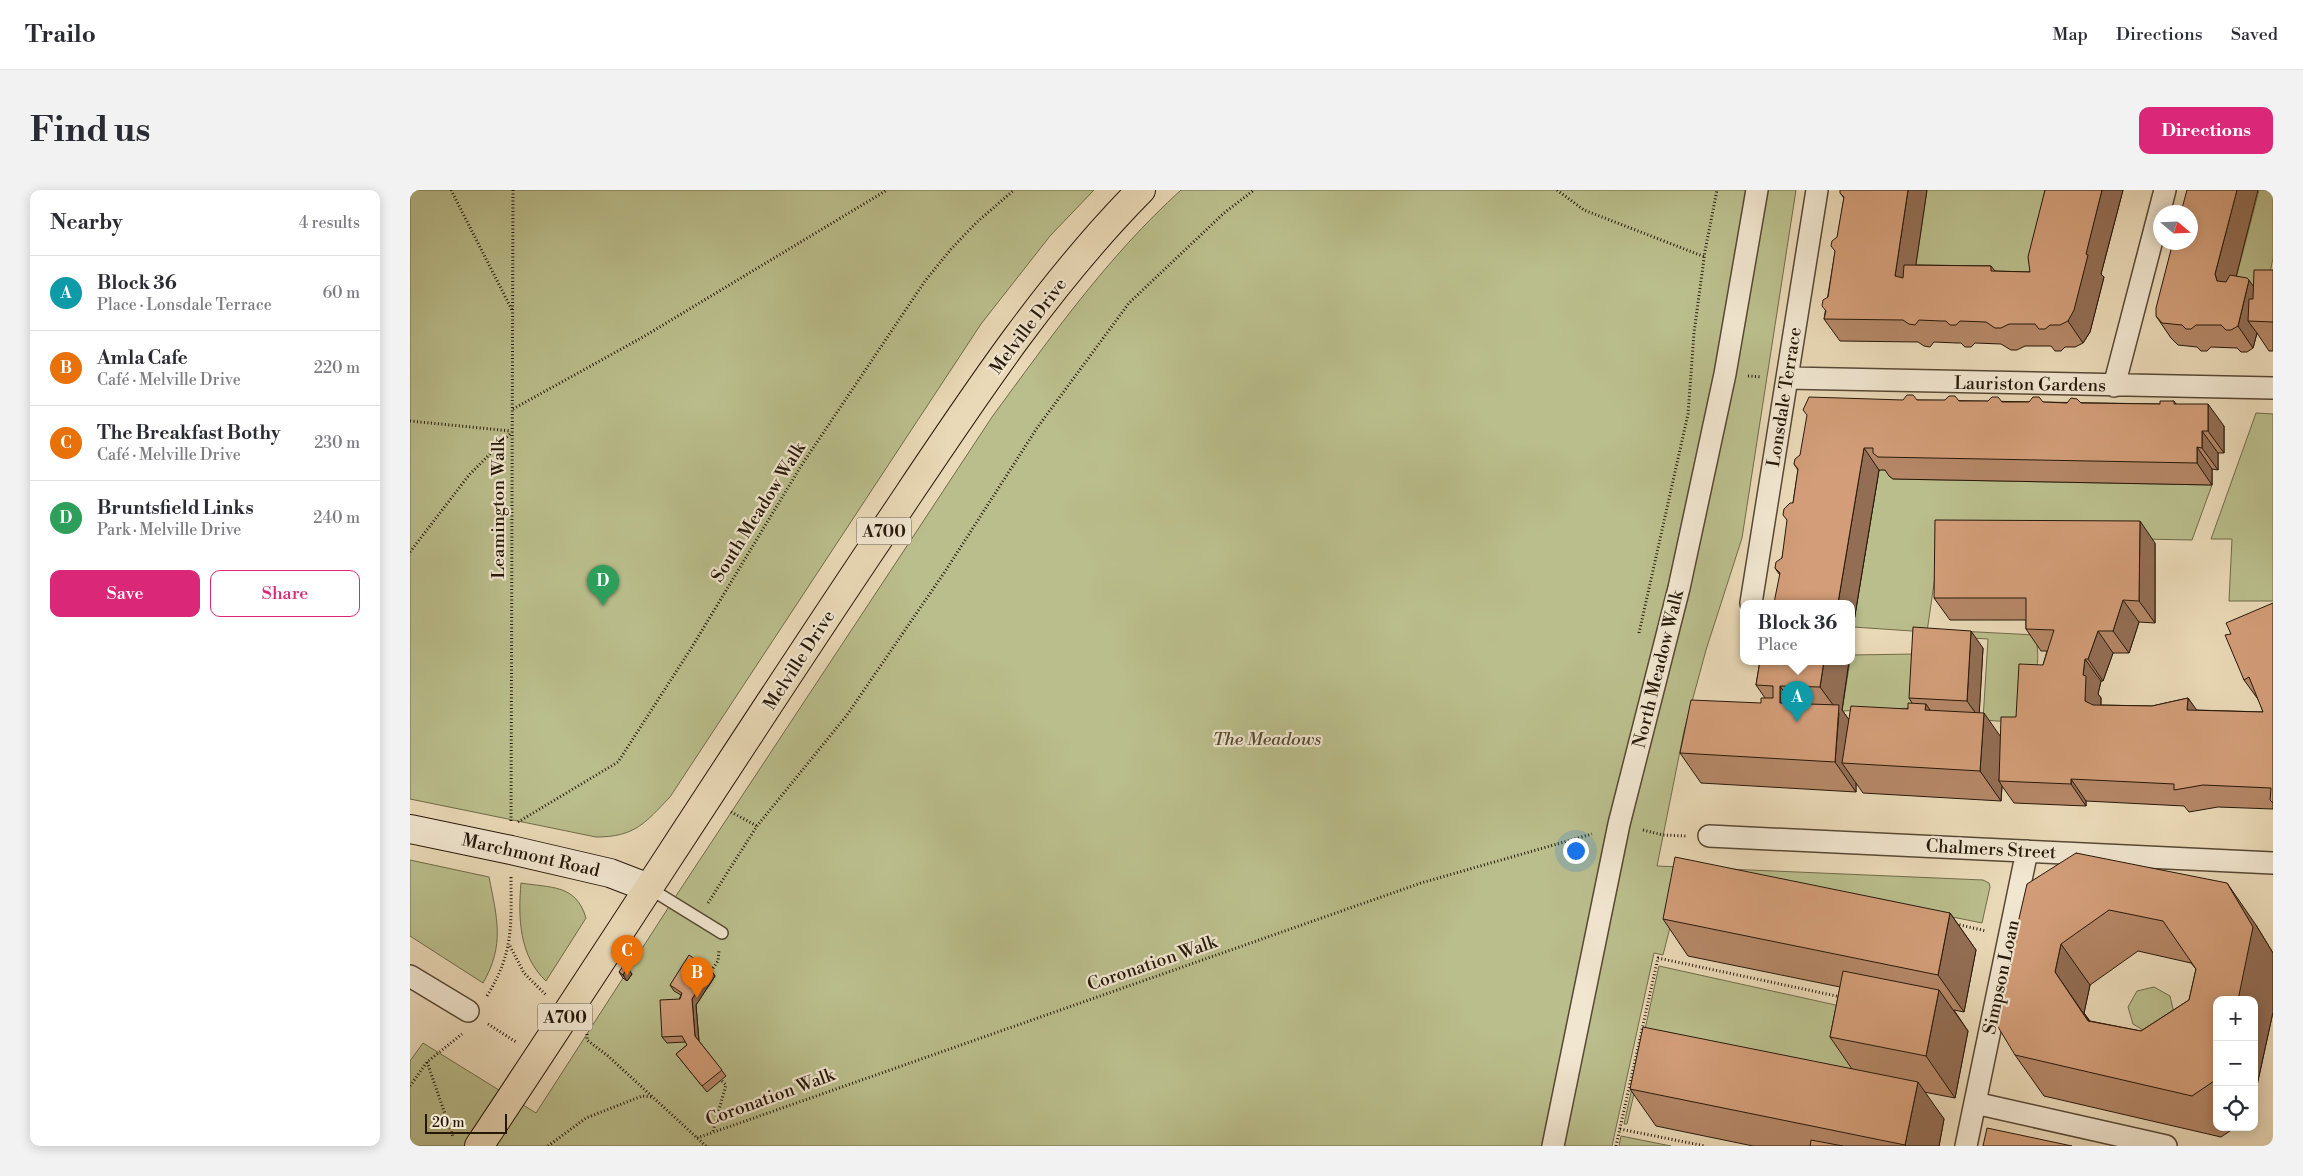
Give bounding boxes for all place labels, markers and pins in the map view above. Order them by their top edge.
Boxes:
pin: D [587,565,619,606]
pin: A [1781,681,1813,722]
pin: C [611,935,643,976]
pin: B [681,957,713,998]

